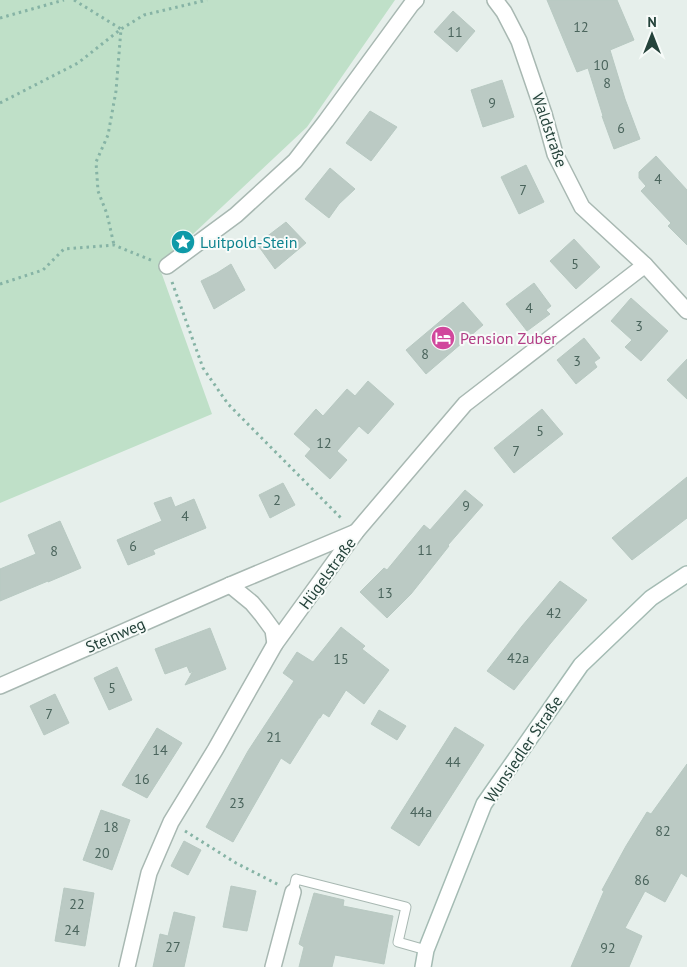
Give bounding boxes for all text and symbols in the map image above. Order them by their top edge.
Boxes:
north arrow [627,10,677,60]
text: N [647,13,657,31]
house number: 12 [573,18,589,36]
house number: 11 [447,23,463,41]
house number: 10 [593,56,609,74]
house number: 8 [603,74,611,92]
street label: Waldstraße [528,90,572,170]
house number: 9 [488,94,496,112]
house number: 6 [617,119,625,137]
house number: 4 [654,170,662,188]
house number: 7 [519,181,527,199]
place icon: Luitpold-Stein [170,229,196,255]
place label: Luitpold-Stein [200,232,297,252]
house number: 5 [571,255,579,273]
house number: 4 [525,299,533,317]
house number: 3 [635,317,643,335]
hotel icon: Pension Zuber [430,325,456,351]
place label: Pension Zuber [460,328,557,348]
house number: 8 [421,345,429,363]
house number: 3 [573,352,581,370]
house number: 5 [536,422,544,440]
house number: 12 [316,434,332,452]
house number: 7 [512,442,520,460]
house number: 2 [273,491,281,509]
house number: 9 [462,497,470,515]
house number: 4 [181,507,189,525]
street label: Hügelstraße [294,533,360,613]
house number: 6 [129,537,137,555]
house number: 11 [417,541,433,559]
house number: 8 [50,542,58,560]
house number: 13 [377,584,393,602]
house number: 42 [546,604,562,622]
street label: Steinweg [82,613,148,657]
house number: 42a [507,649,529,667]
house number: 15 [333,650,349,668]
house number: 5 [108,679,116,697]
street label: Wunsiedler Straße [480,692,566,806]
house number: 7 [45,705,53,723]
house number: 21 [266,728,282,746]
house number: 14 [152,741,168,759]
house number: 44 [445,753,461,771]
house number: 16 [134,770,150,788]
house number: 23 [229,794,245,812]
house number: 44a [410,803,432,821]
house number: 18 [103,818,119,836]
house number: 82 [655,822,671,840]
house number: 20 [94,844,110,862]
house number: 86 [634,871,650,889]
house number: 22 [69,895,85,913]
house number: 24 [64,921,80,939]
house number: 27 [165,938,181,956]
house number: 92 [600,939,616,957]

